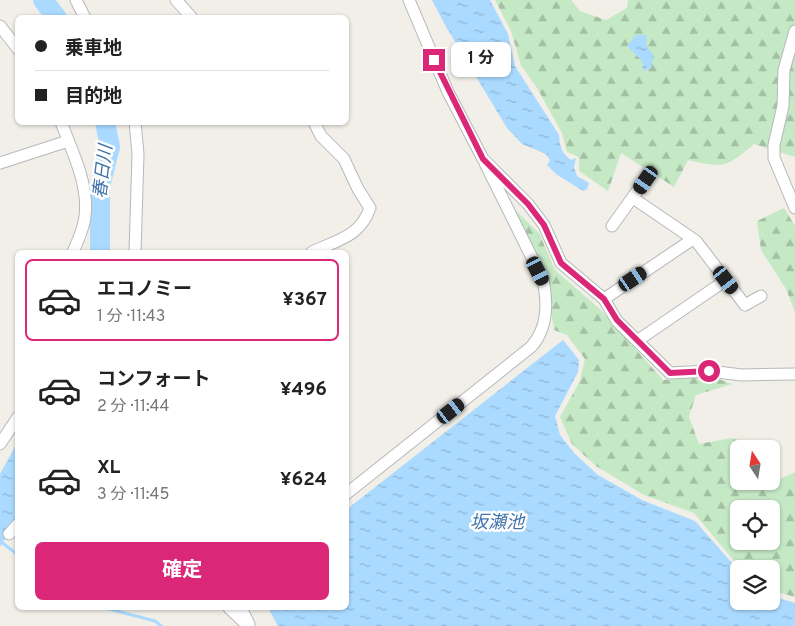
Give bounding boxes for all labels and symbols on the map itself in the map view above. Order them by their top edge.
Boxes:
callout: 1 分 [452,42,512,78]
route end [423,49,445,71]
water label: 春日川 [89,142,119,200]
car [631,163,660,197]
car [524,254,551,288]
car [616,264,649,294]
car [710,264,741,296]
route start [698,360,720,382]
car [434,396,467,426]
north arrow [730,440,780,490]
water label: 坂瀬池 [470,512,526,535]

